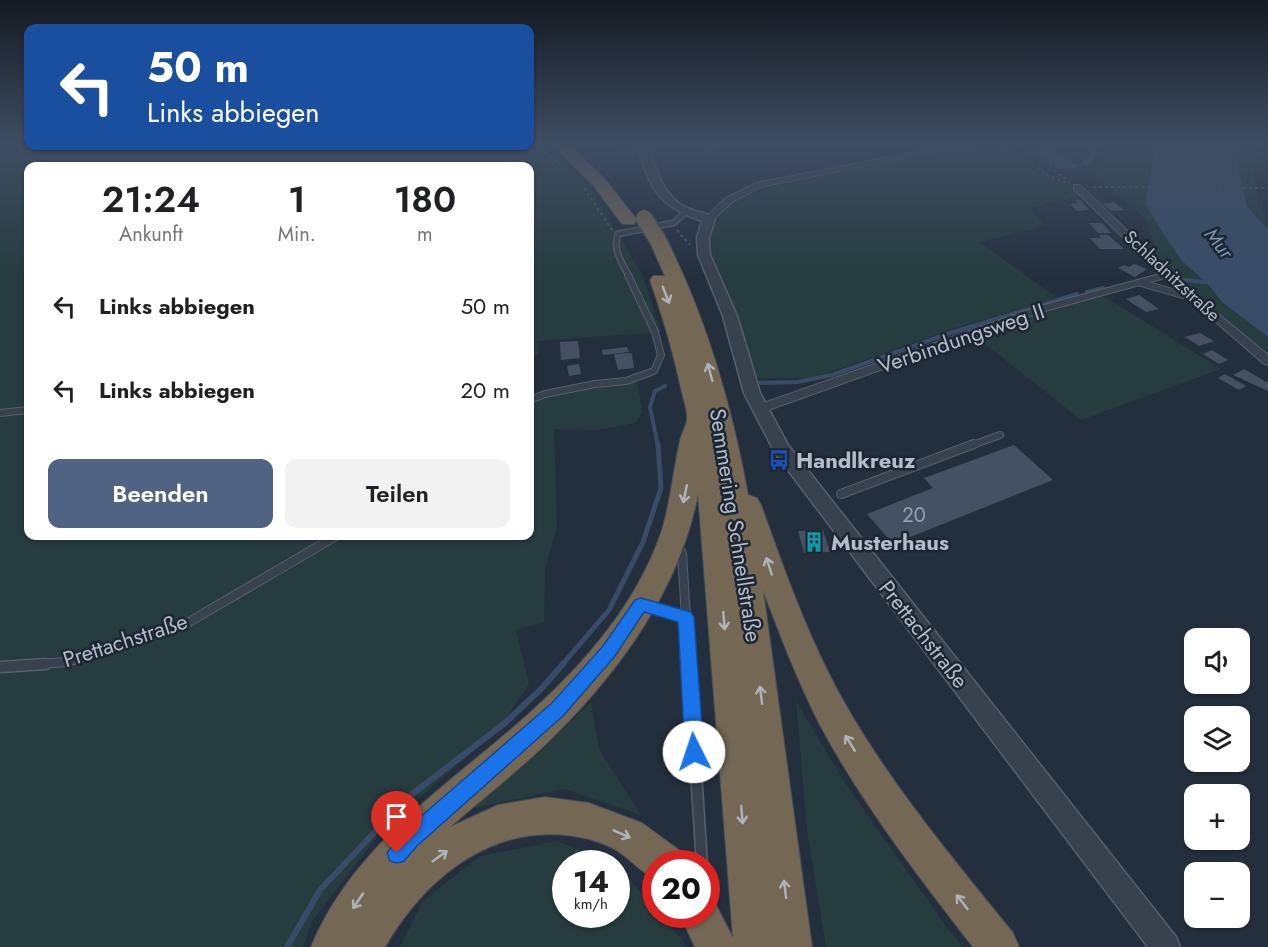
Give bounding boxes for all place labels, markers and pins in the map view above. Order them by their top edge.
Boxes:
place label: Handlkreuz [796,444,916,476]
bus stop icon: Handlkreuz [767,448,791,472]
place label: Musterhaus [831,526,949,558]
building icon: Musterhaus [802,530,826,554]
pin [371,791,422,853]

